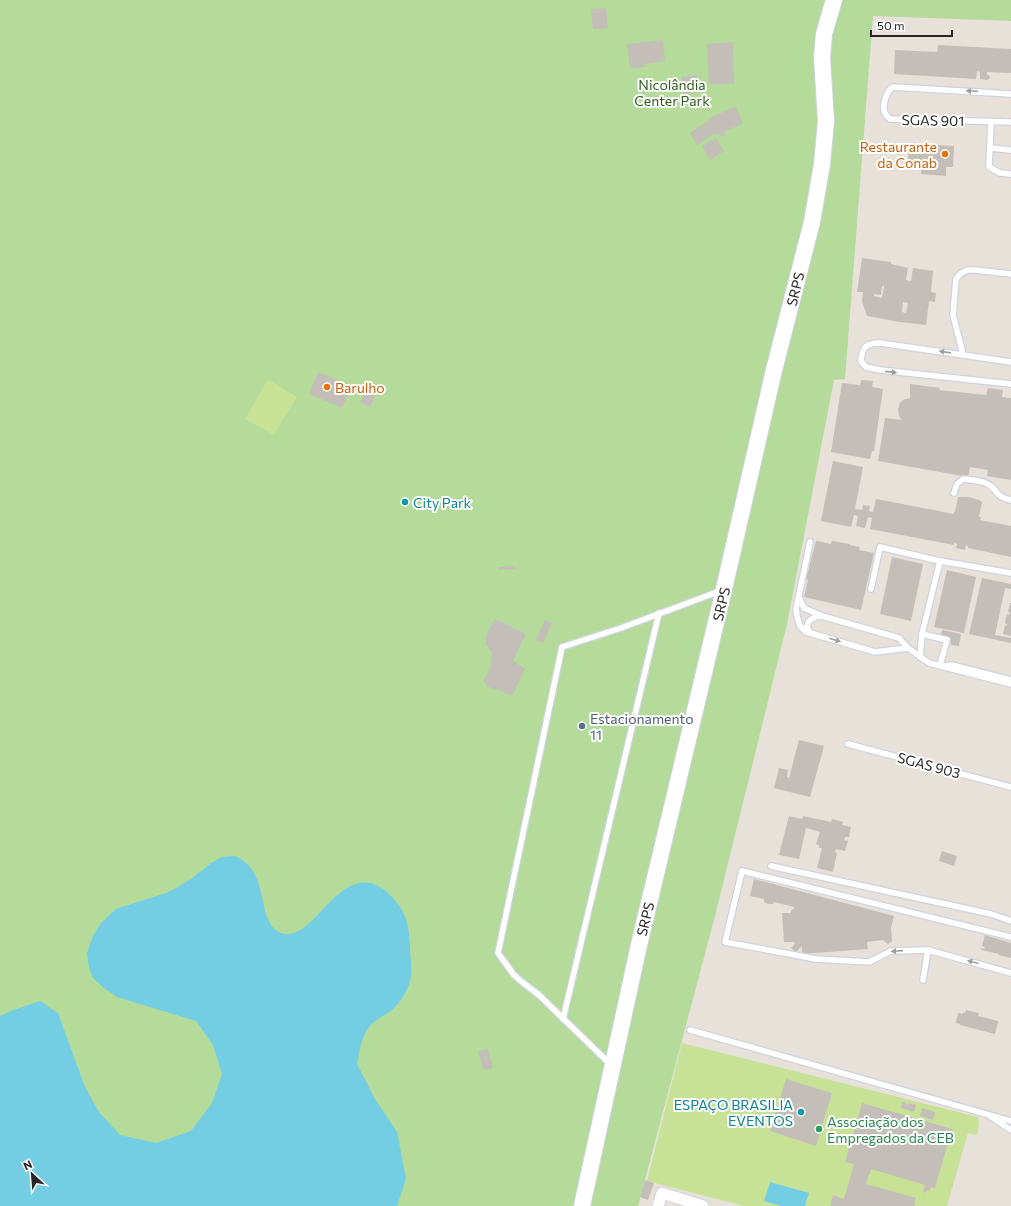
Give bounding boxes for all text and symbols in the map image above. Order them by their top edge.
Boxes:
scale bar [871,12,952,38]
text: 50 m [877,18,905,32]
park label: Nicolândia Center Park [634,76,710,109]
one-way arrow [966,88,978,95]
street label: SGAS 901 [902,111,964,129]
place label: Restaurante da Conab [860,138,937,171]
marker: Restaurante da Conab [940,149,950,159]
street label: SRPS [783,270,807,308]
one-way arrow [939,349,951,355]
one-way arrow [885,368,898,375]
place label: Barulho [335,379,385,396]
marker: Barulho [322,382,332,392]
place label: City Park [413,494,472,511]
marker: City Park [400,497,410,507]
street label: SRPS [709,585,733,623]
one-way arrow [829,637,841,643]
place label: Estacionamento 11 [590,710,694,743]
marker: Estacionamento 11 [577,721,587,731]
street label: SGAS 903 [896,748,962,782]
street label: SRPS [633,900,657,938]
one-way arrow [891,948,903,955]
one-way arrow [967,959,980,965]
place label: ESPAÇO BRASILIA EVENTOS [674,1096,793,1129]
marker: ESPAÇO BRASILIA EVENTOS [796,1107,806,1117]
place label: Associação dos Empregados da CEB [827,1113,954,1146]
marker: Associação dos Empregados da CEB [814,1124,824,1134]
north arrow [12,1154,52,1194]
text: N [21,1157,34,1172]

